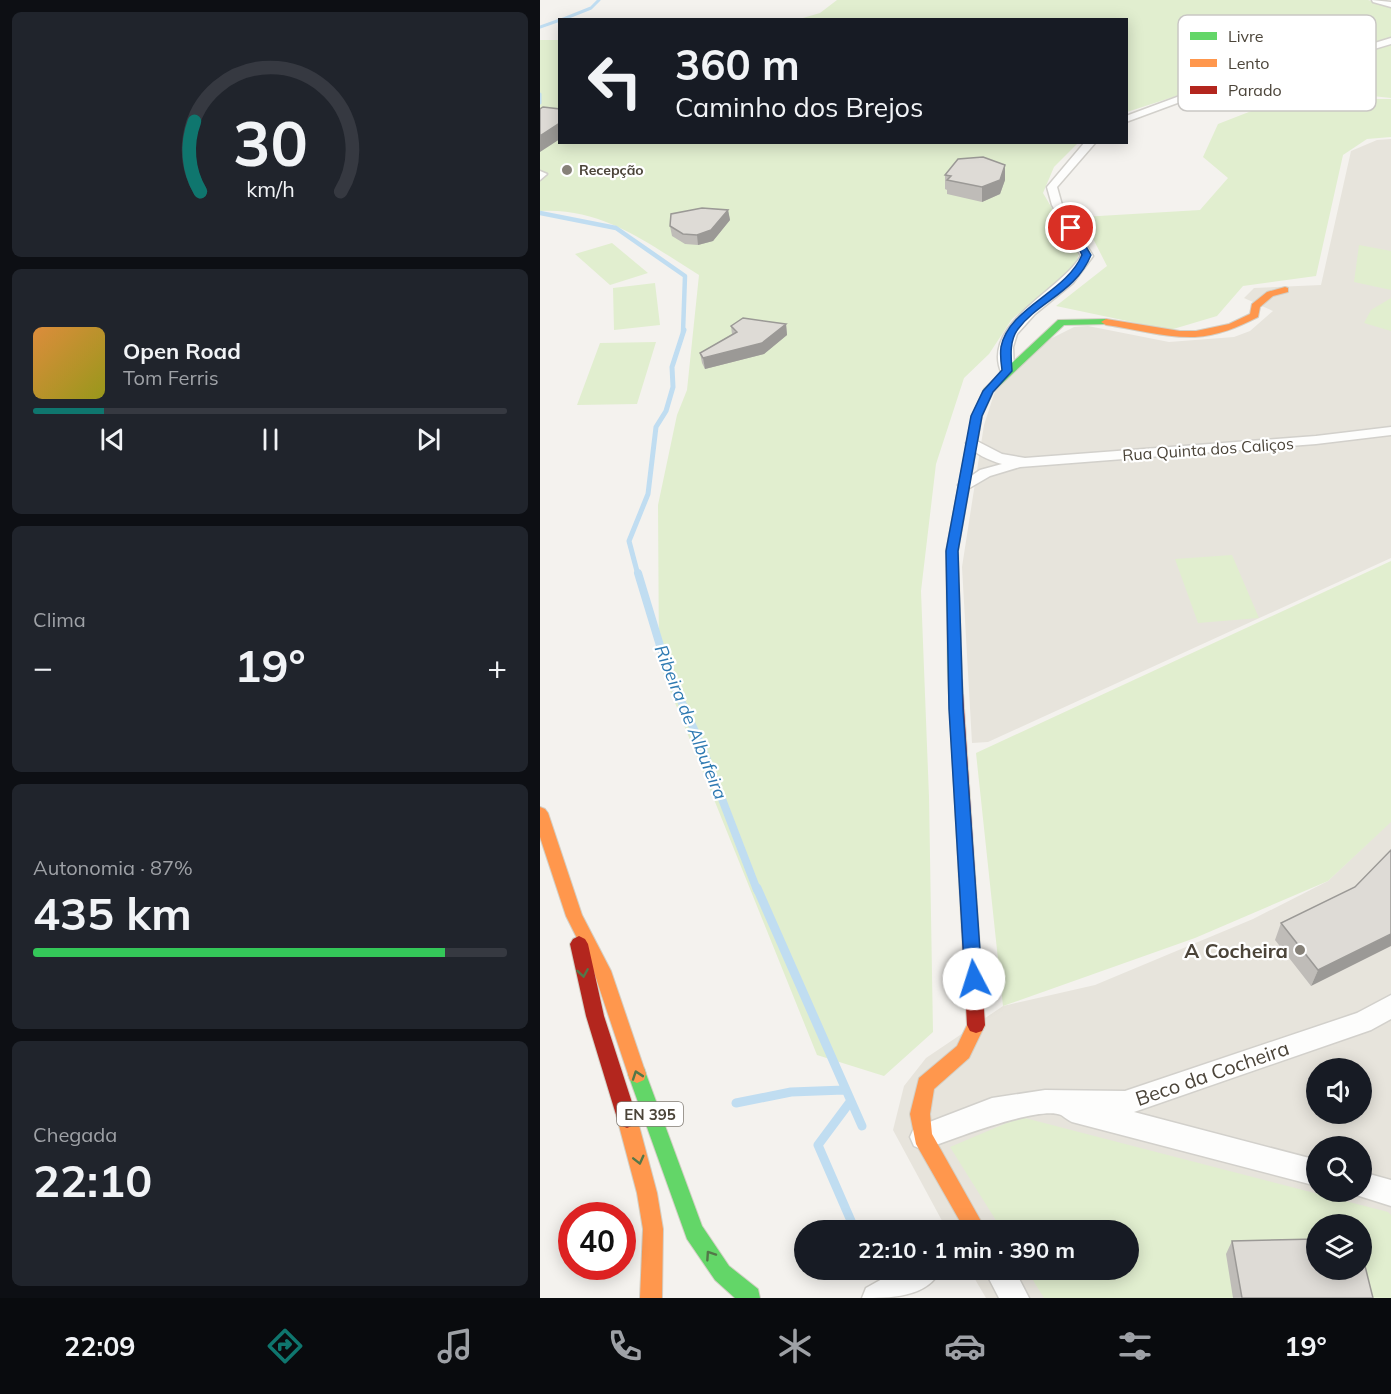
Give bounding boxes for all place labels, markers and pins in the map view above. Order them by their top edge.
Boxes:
place label: Recepção [579,161,644,179]
marker: Recepção [560,163,574,177]
pin [1045,202,1096,253]
place label: A Cocheira [1184,938,1288,963]
marker: A Cocheira [1293,943,1307,957]

